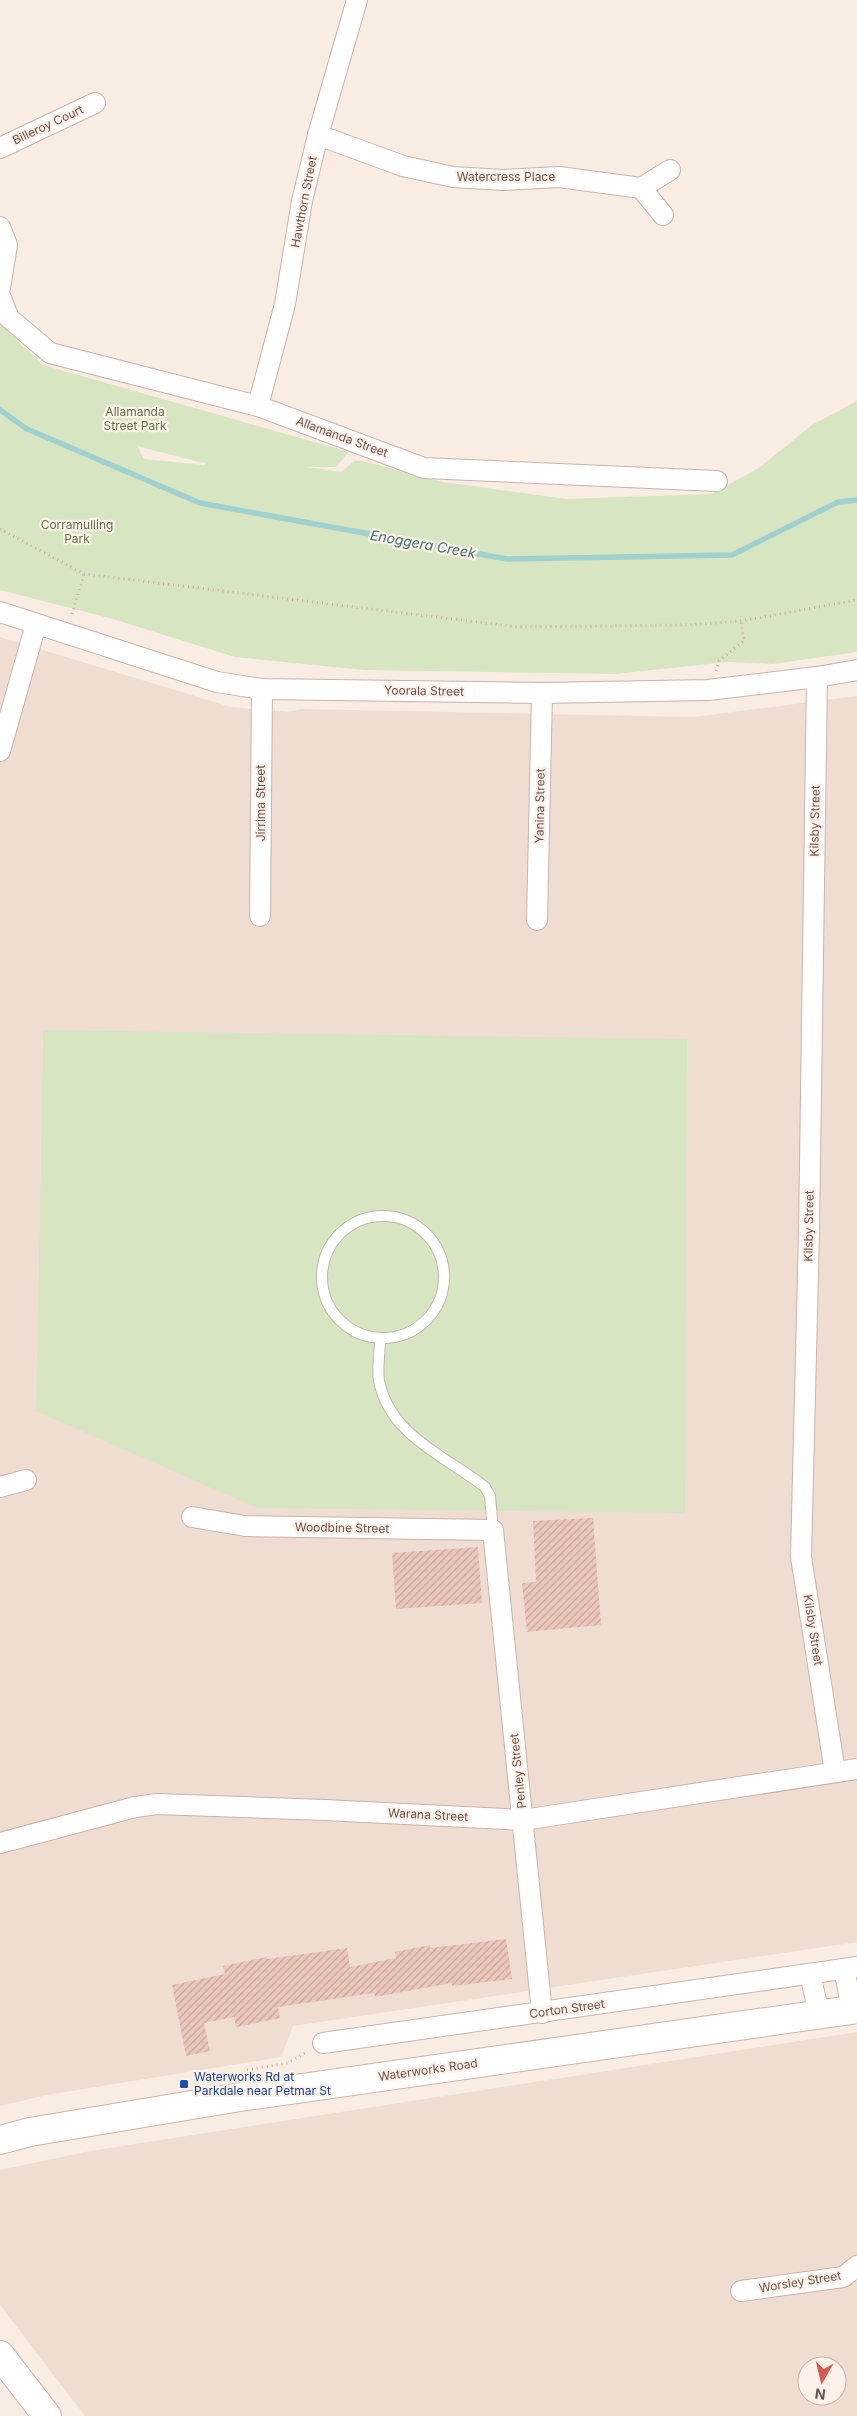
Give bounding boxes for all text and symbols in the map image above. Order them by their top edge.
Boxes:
street label: Billeroy Court [10,102,86,148]
street label: Hawthorn Street [287,155,320,249]
street label: Watercress Place [457,169,555,184]
park label: Allamanda Street Park [104,404,167,433]
street label: Allamanda Street [294,413,390,460]
park label: Corramulling Park [41,517,113,546]
water label: Enoggera Creek [369,526,478,561]
street label: Yoorala Street [384,682,464,699]
street label: Jirrima Street [253,765,268,841]
street label: Yanina Street [531,768,548,844]
street label: Kilsby Street [806,785,823,857]
street label: Kilsby Street [800,1190,817,1262]
street label: Woodbine Street [295,1519,389,1536]
street label: Kilsby Street [800,1593,827,1666]
street label: Penley Street [506,1733,529,1809]
street label: Warana Street [388,1805,469,1824]
street label: Corton Street [528,1996,606,2021]
street label: Waterworks Road [377,2055,479,2084]
place label: Waterworks Rd at Parkdale near Petmar St [194,2069,331,2098]
marker: Waterworks Rd at Parkdale near Petmar St [178,2078,190,2090]
street label: Worsley Street [758,2268,842,2295]
north arrow [797,2356,847,2406]
text: N [814,2385,827,2404]

